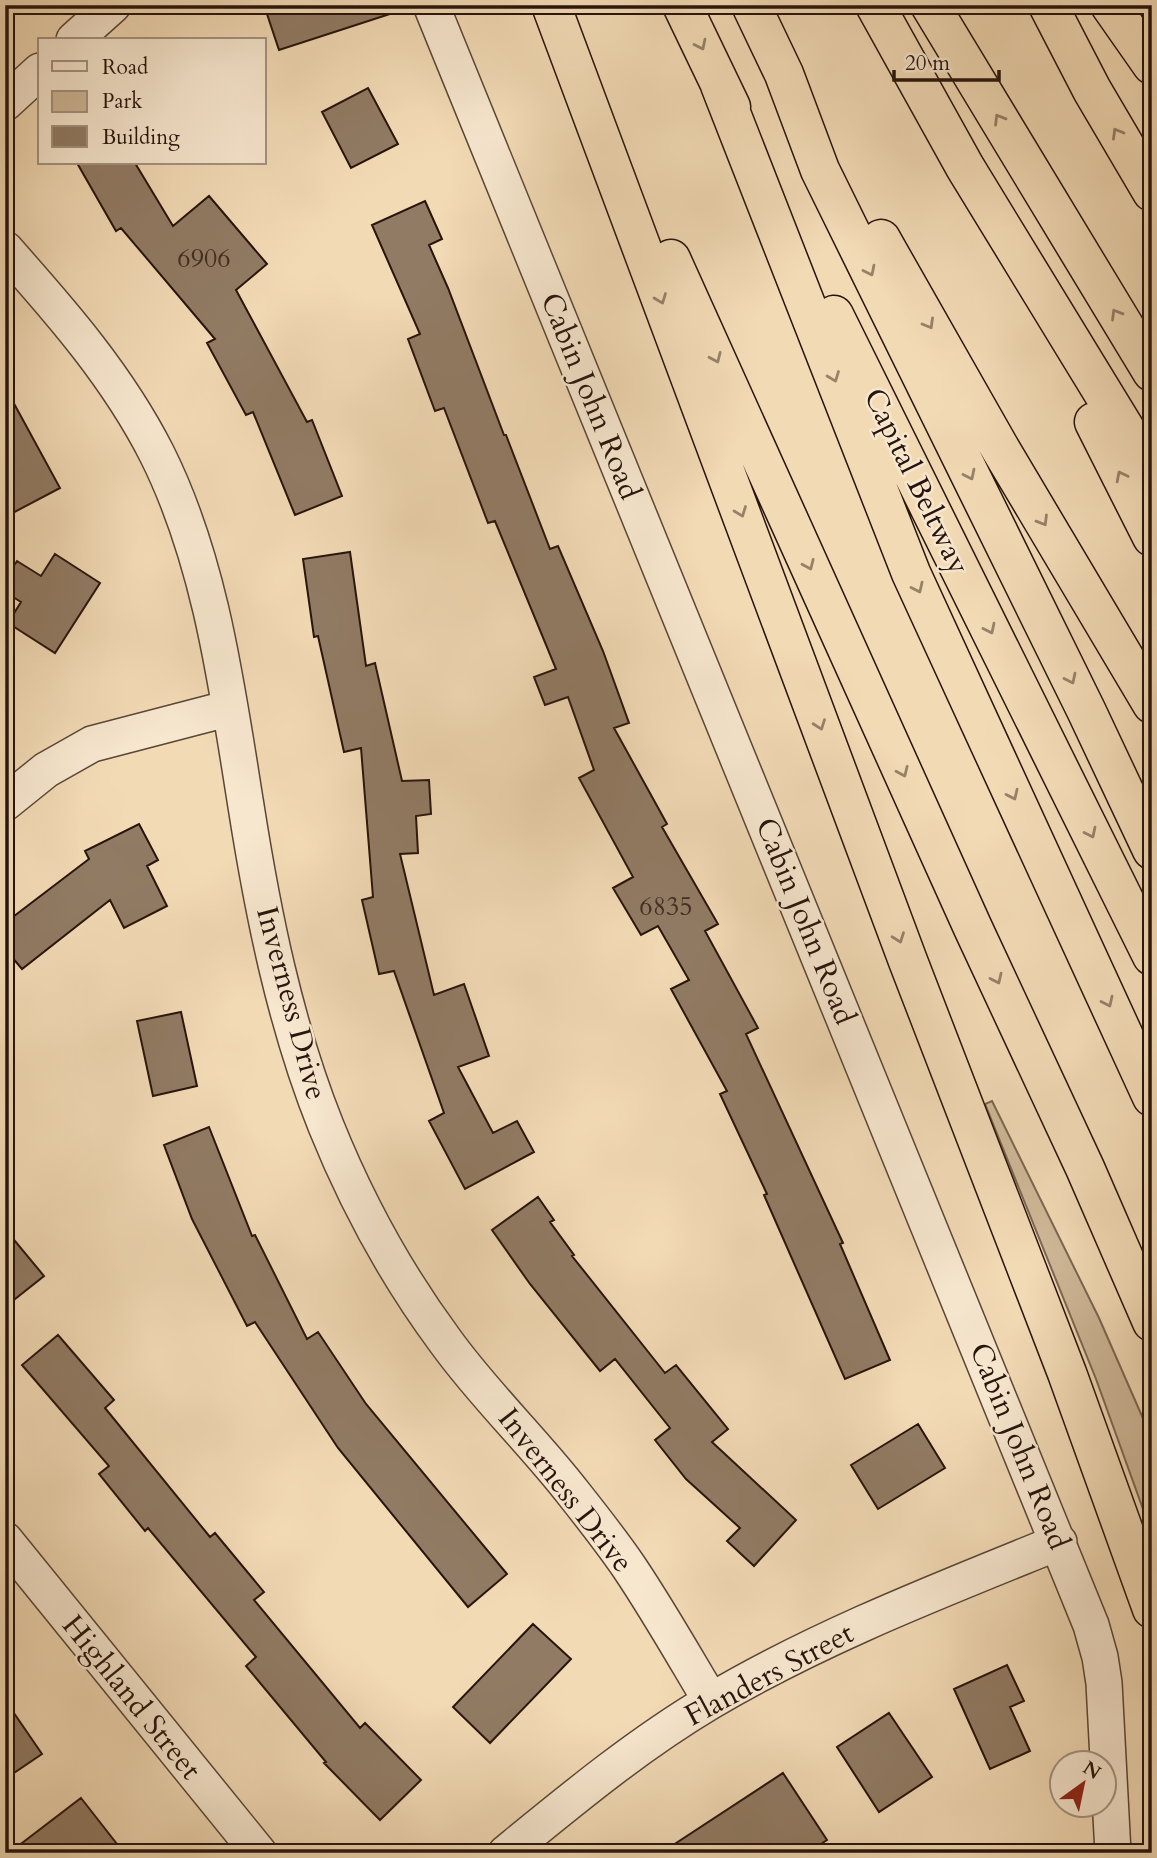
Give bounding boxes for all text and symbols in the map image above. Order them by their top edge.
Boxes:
legend [38,38,266,164]
one-way arrow [693,38,707,50]
scale bar [894,38,1000,82]
text: 20 m [905,49,950,78]
text: Road [102,53,148,82]
text: Park [102,87,143,116]
one-way arrow [994,114,1007,127]
text: Building [102,123,180,152]
one-way arrow [1113,128,1126,141]
house number: 6906 [177,241,231,276]
one-way arrow [861,264,875,276]
street label: Cabin John Road [530,287,651,506]
one-way arrow [653,292,667,304]
one-way arrow [1112,308,1125,321]
one-way arrow [921,317,934,329]
one-way arrow [708,351,722,363]
one-way arrow [826,370,840,382]
street label: Capital Beltway [854,381,979,581]
one-way arrow [962,468,976,480]
one-way arrow [1116,471,1130,483]
one-way arrow [732,505,746,517]
one-way arrow [1035,513,1048,526]
one-way arrow [801,558,815,570]
one-way arrow [910,581,924,593]
one-way arrow [981,622,995,634]
one-way arrow [1063,672,1077,684]
one-way arrow [812,718,826,730]
one-way arrow [895,765,909,778]
one-way arrow [1005,788,1019,800]
street label: Cabin John Road [745,812,866,1031]
one-way arrow [1082,826,1096,838]
house number: 6835 [639,889,693,924]
street label: Inverness Drive [246,902,337,1104]
one-way arrow [891,932,905,944]
one-way arrow [989,972,1003,985]
one-way arrow [1100,995,1114,1007]
street label: Cabin John Road [959,1337,1080,1556]
street label: Inverness Drive [488,1400,643,1581]
street label: Highland Street [53,1606,211,1789]
street label: Flanders Street [678,1613,861,1736]
north arrow [1048,1750,1118,1820]
text: N [1078,1755,1106,1786]

